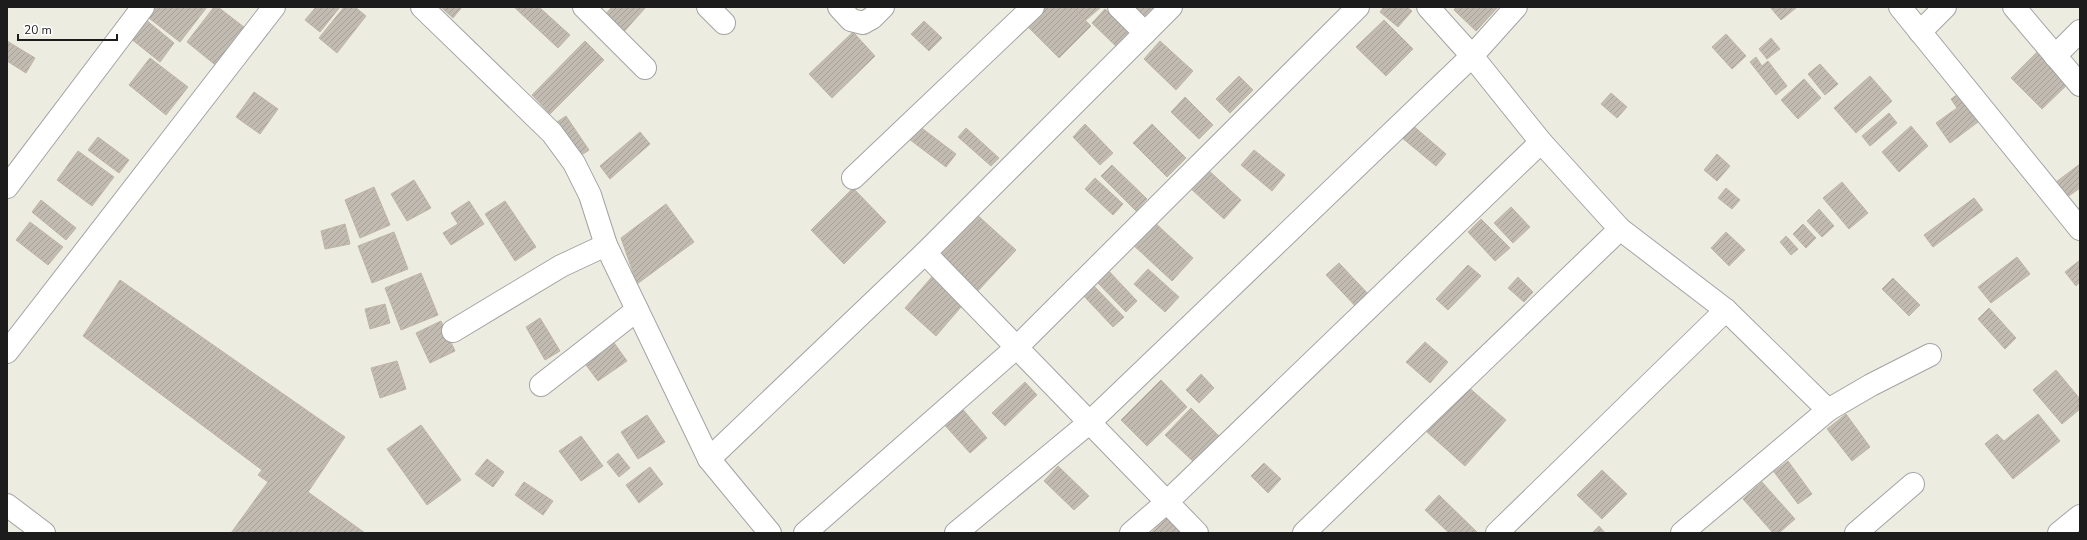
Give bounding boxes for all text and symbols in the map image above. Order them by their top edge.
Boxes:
scale bar [18,16,117,42]
text: 20 m [24,22,52,38]

